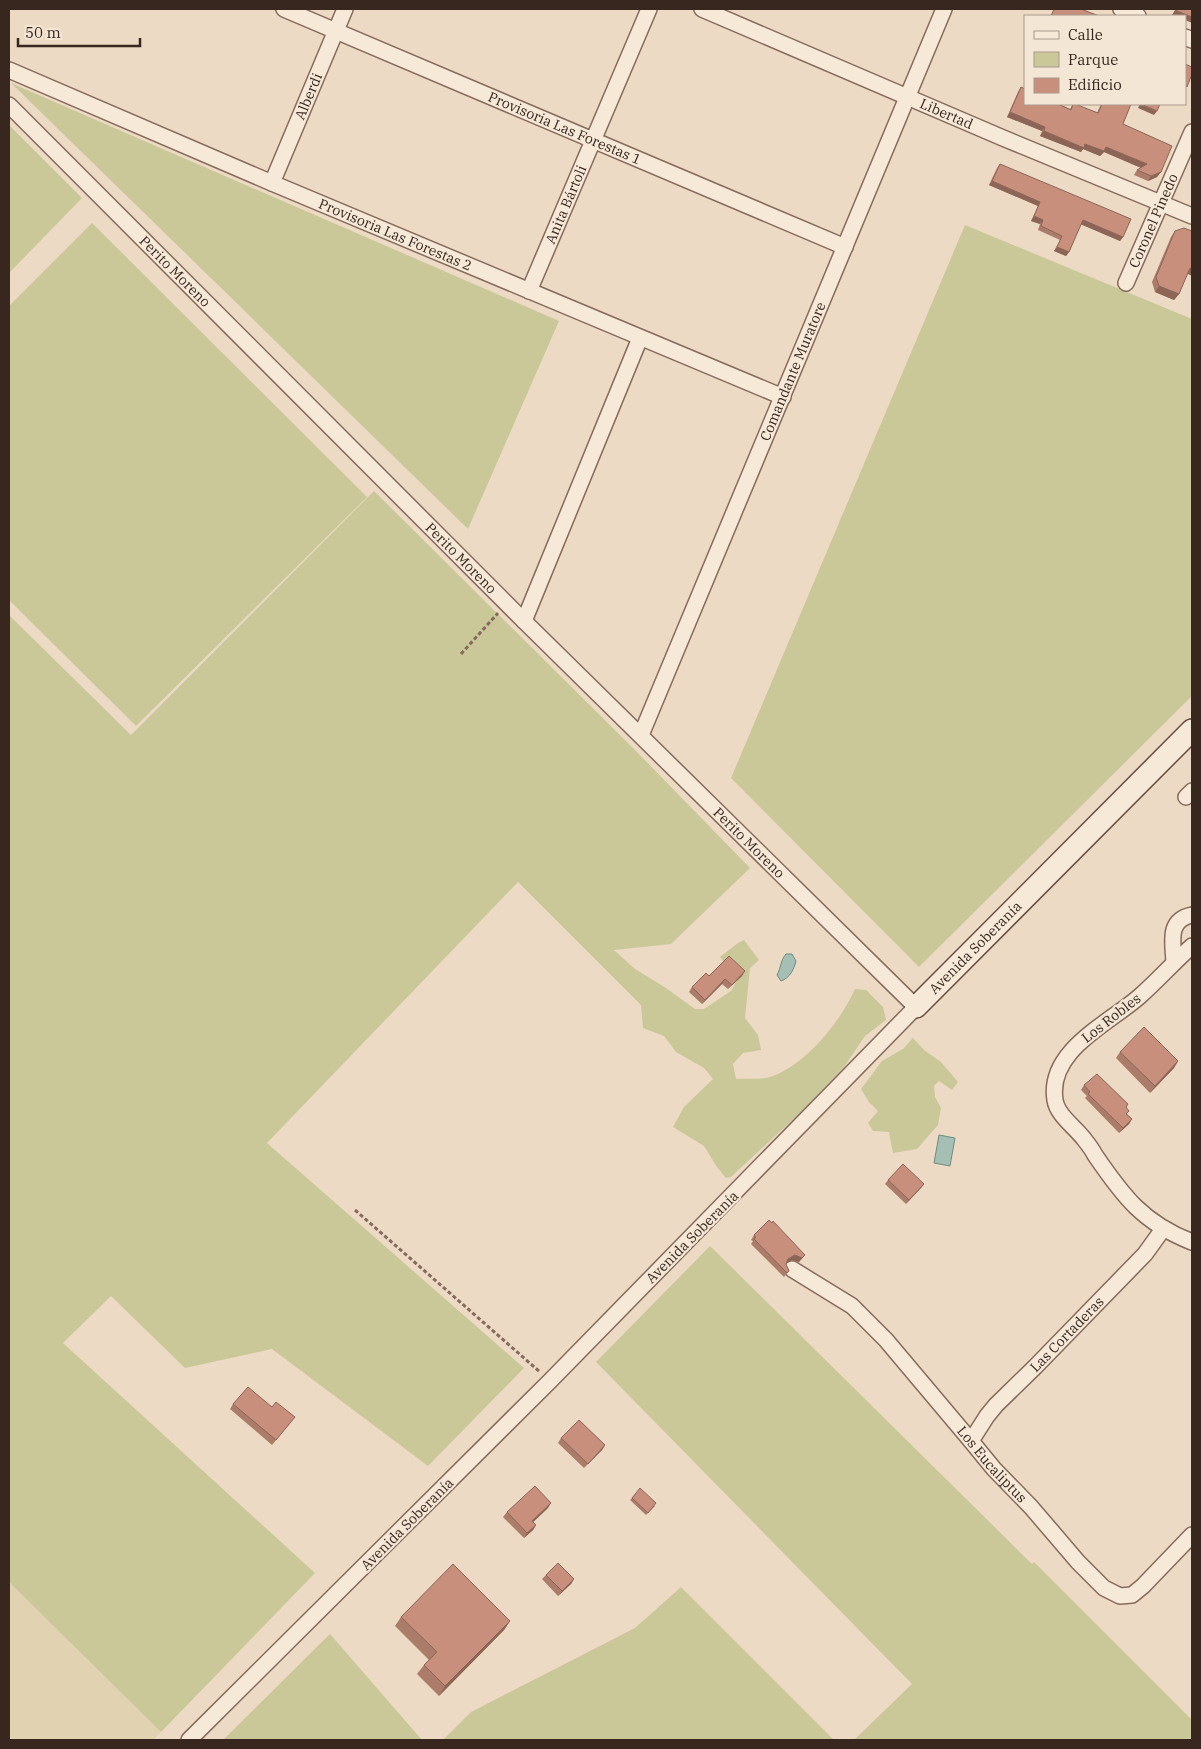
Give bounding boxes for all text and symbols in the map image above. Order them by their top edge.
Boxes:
scale bar [18,15,140,47]
legend [1024,15,1186,105]
text: 50 m [25,23,61,42]
text: Calle [1068,25,1103,44]
text: Parque [1068,50,1118,69]
street label: Alberdi [291,70,326,122]
text: Edificio [1068,75,1122,94]
street label: Provisoria Las Forestas 1 [486,88,644,169]
street label: Libertad [917,94,976,133]
street label: Anita Bártoli [541,162,590,247]
street label: Coronel Pinedo [1125,171,1182,271]
street label: Provisoria Las Forestas 2 [316,195,475,275]
street label: Perito Moreno [136,232,214,311]
street label: Comandante Muratore [756,299,830,444]
street label: Perito Moreno [422,519,501,597]
street label: Perito Moreno [710,804,789,882]
street label: Avenida Soberanía [925,897,1026,998]
street label: Los Robles [1078,989,1144,1047]
street label: Avenida Soberanía [642,1187,742,1287]
street label: Las Cortaderas [1026,1293,1108,1376]
street label: Los Eucaliptus [953,1422,1031,1507]
street label: Avenida Soberanía [357,1474,457,1574]

